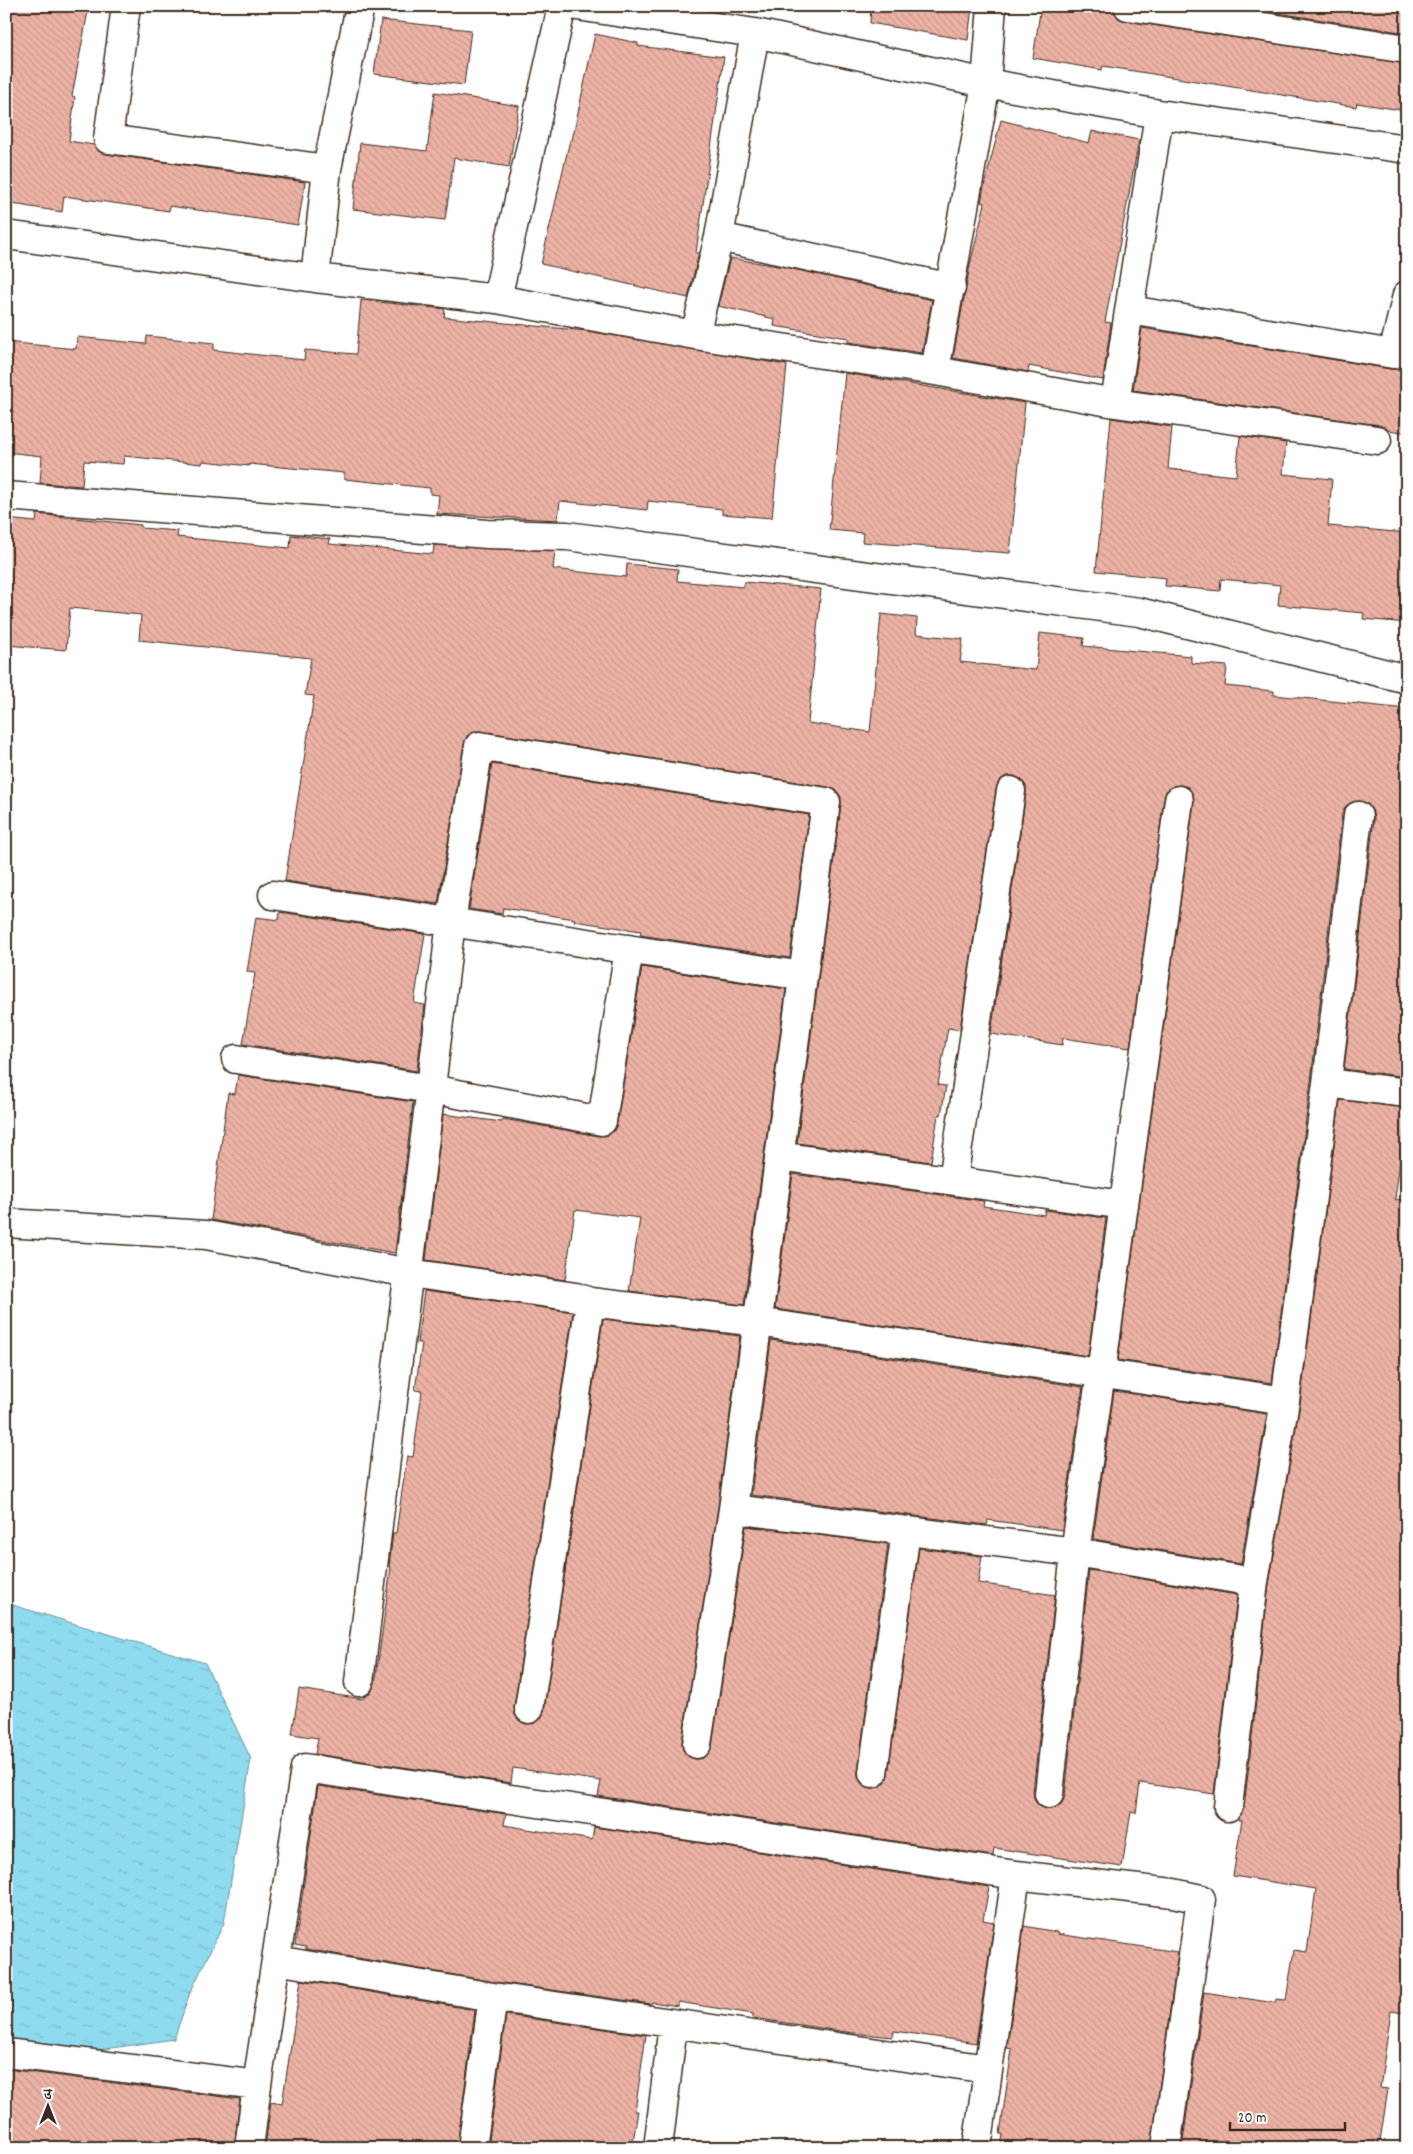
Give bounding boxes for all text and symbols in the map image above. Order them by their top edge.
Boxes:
north arrow [22,2082,72,2132]
text: उ [43,2085,53,2105]
scale bar [1230,2099,1346,2131]
text: 20 m [1238,2108,1266,2130]

